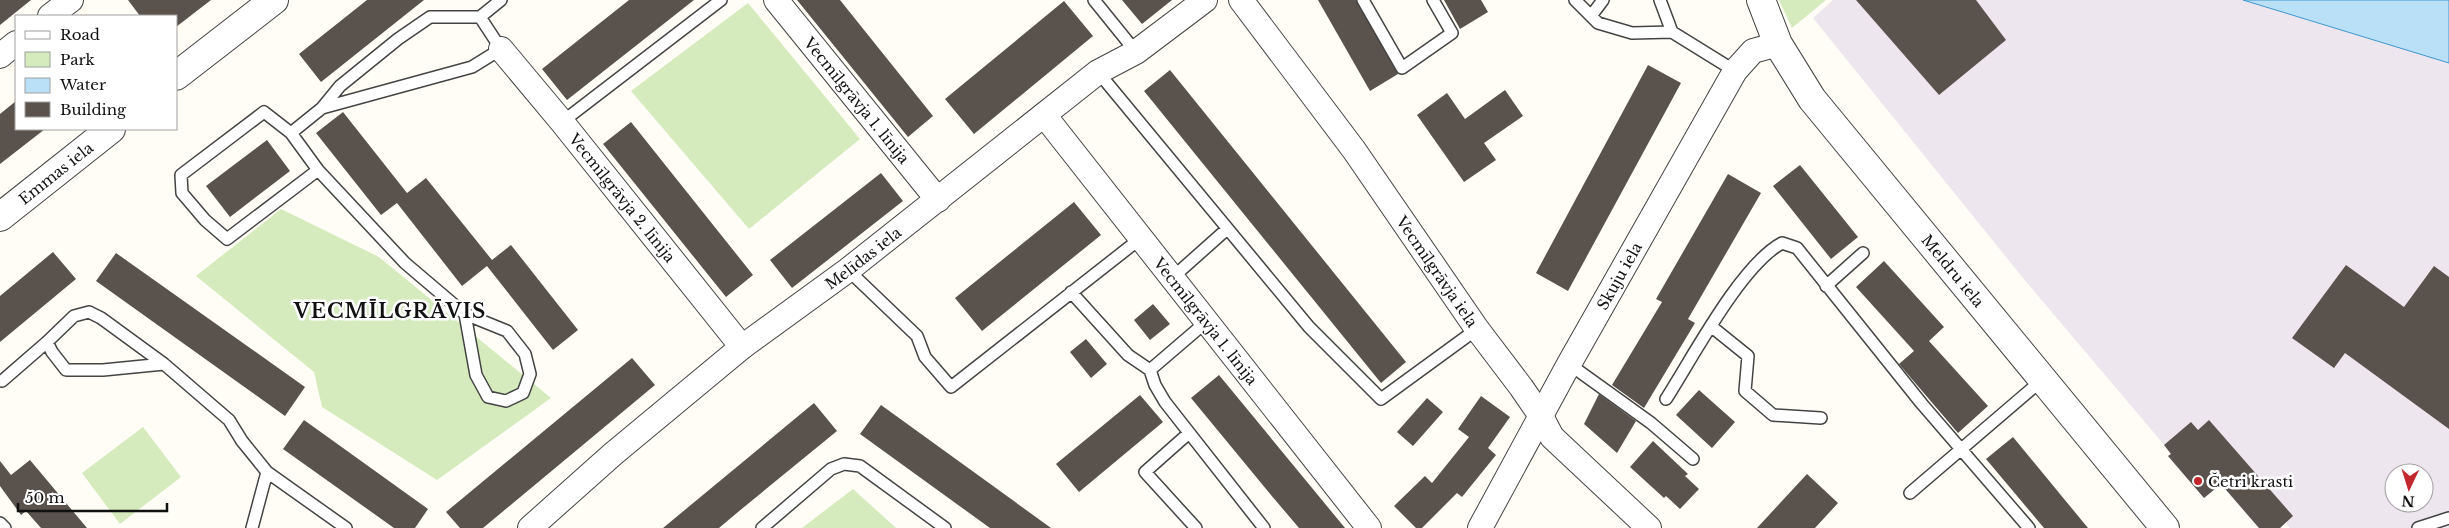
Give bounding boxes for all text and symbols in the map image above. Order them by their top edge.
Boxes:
legend [15,15,178,130]
text: Road [60,25,100,44]
street label: Vecmīlgrāvja 1. līnija [800,32,914,168]
text: Park [60,50,96,69]
text: Water [59,75,107,94]
text: Building [60,100,127,119]
street label: Vecmīlgrāvja 2. līnija [565,129,680,266]
street label: Emmas iela [15,137,97,208]
street label: Vecmīlgrāvja iela [1392,211,1483,331]
street label: Melīdas iela [821,222,905,293]
street label: Meldru iela [1918,231,1989,311]
street label: Skuju iela [1592,238,1646,313]
street label: Vecmīlgrāvja 1. līnija [1149,253,1262,389]
district label: VECMĪLGRĀVIS [293,299,486,323]
north arrow [2384,463,2434,513]
place label: Četri krasti [2208,472,2293,491]
marker: Četri krasti [2192,475,2204,487]
scale bar [18,480,166,512]
text: 50 m [25,488,65,507]
text: N [2401,492,2415,510]

